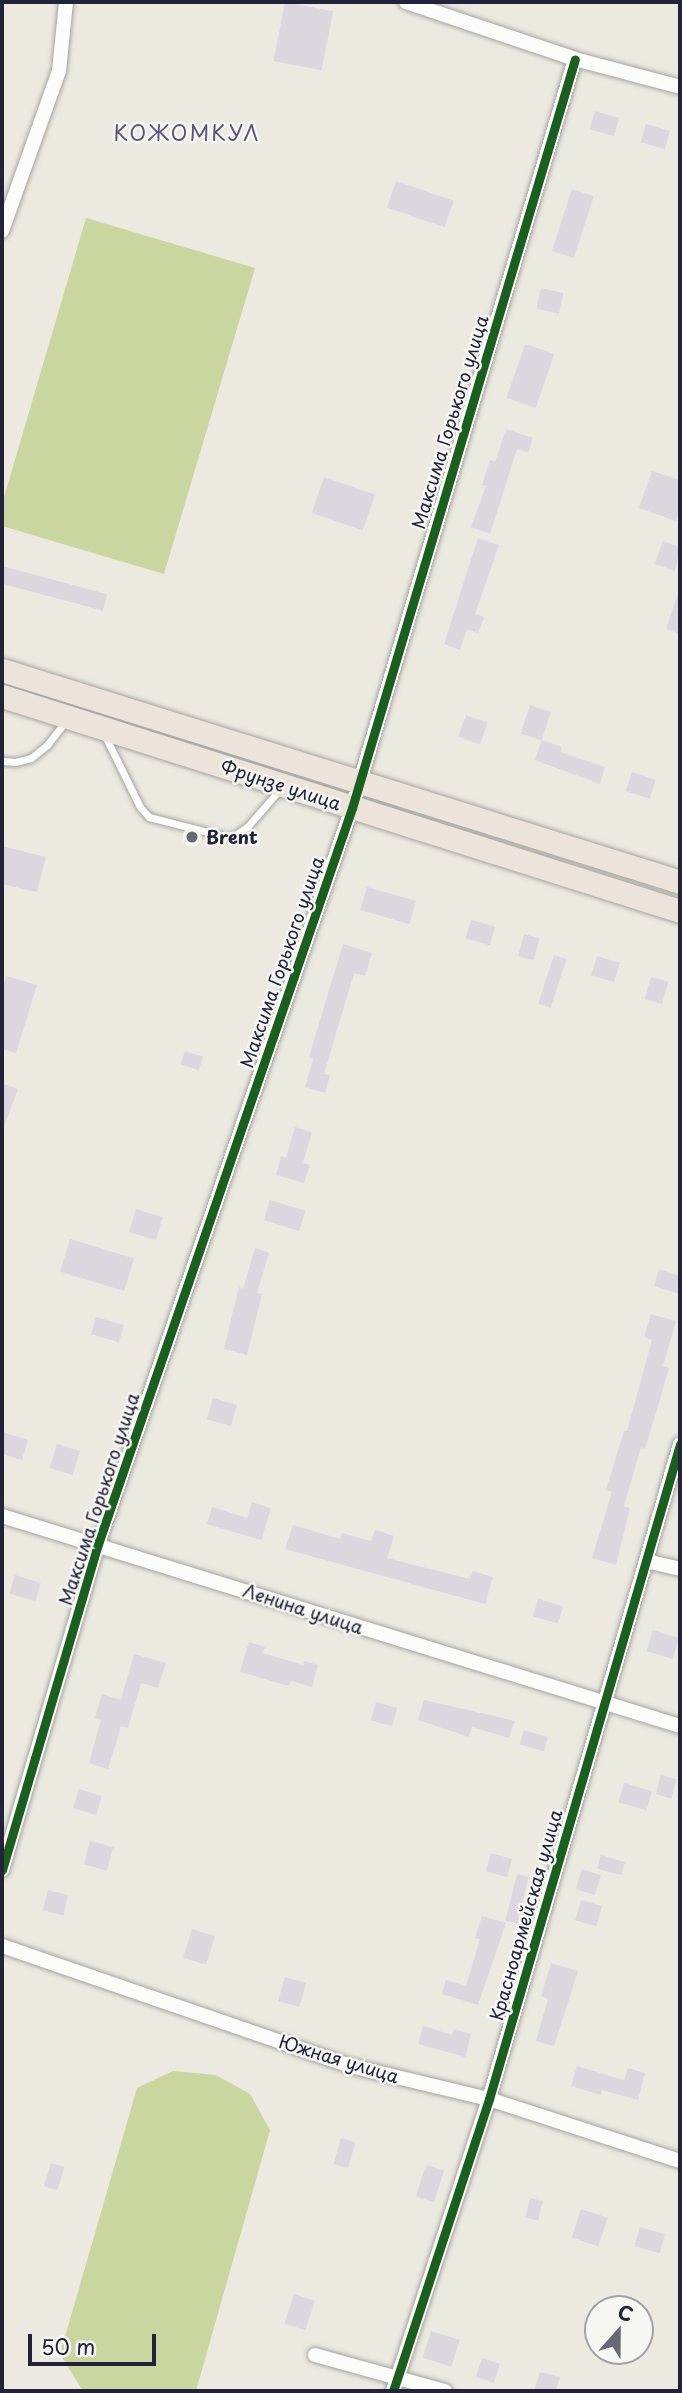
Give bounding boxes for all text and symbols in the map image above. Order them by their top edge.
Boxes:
district label: КОЖОМКУЛ [115,119,259,145]
street label: Максима Горького улица [407,311,493,533]
street label: Фрунзе улица [218,755,344,815]
place label: Brent [206,826,258,848]
marker: Brent [184,829,200,845]
street label: Максима Горького улица [235,852,329,1072]
street label: Максима Горького улица [54,1389,144,1609]
street label: Ленина улица [240,1579,366,1639]
street label: Красноармейская улица [485,1807,567,2023]
street label: Южная улица [276,2030,402,2088]
north arrow [584,2295,654,2365]
text: С [614,2297,637,2328]
scale bar [32,2320,159,2364]
text: 50 m [41,2330,95,2362]

